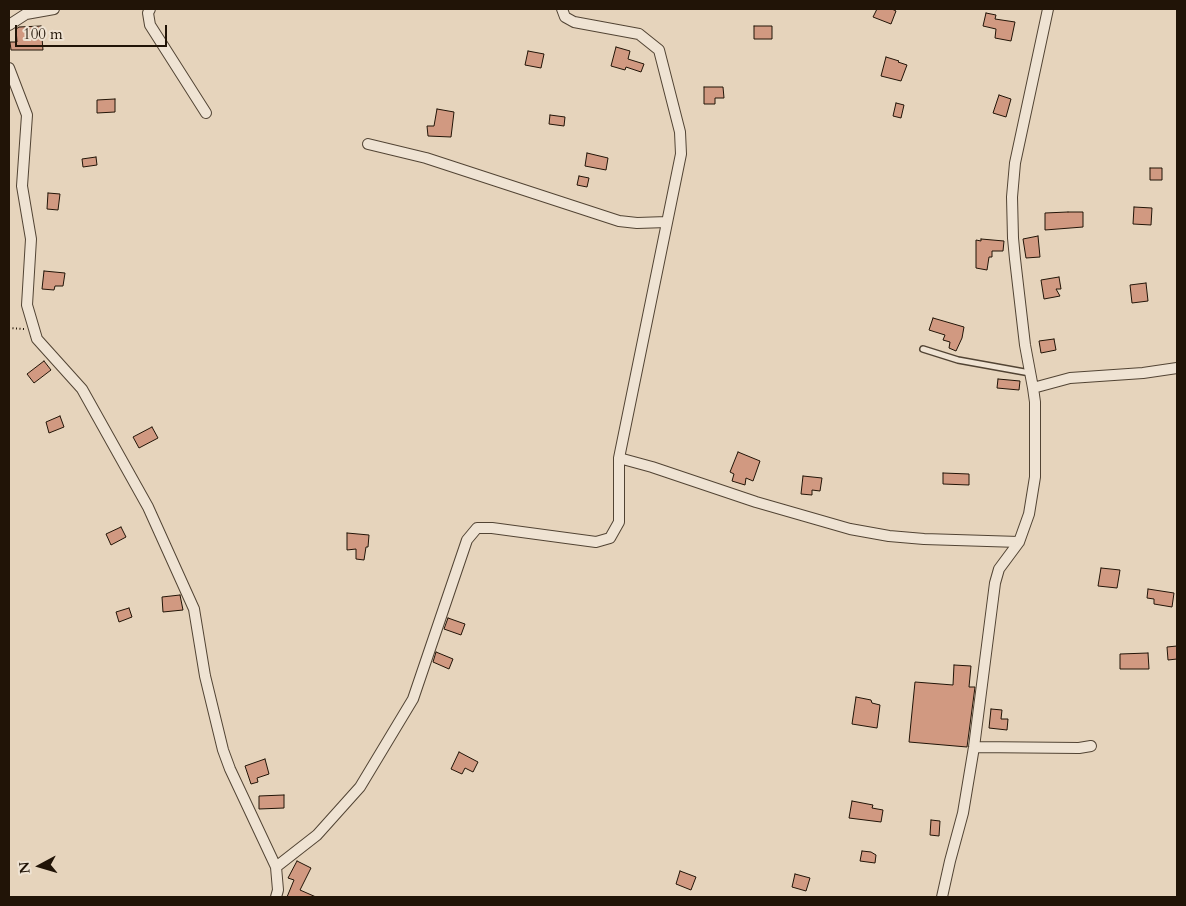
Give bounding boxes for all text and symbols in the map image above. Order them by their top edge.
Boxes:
scale bar [18,15,170,47]
text: 100 m [23,24,63,44]
north arrow [15,841,65,891]
text: N [15,861,35,875]

